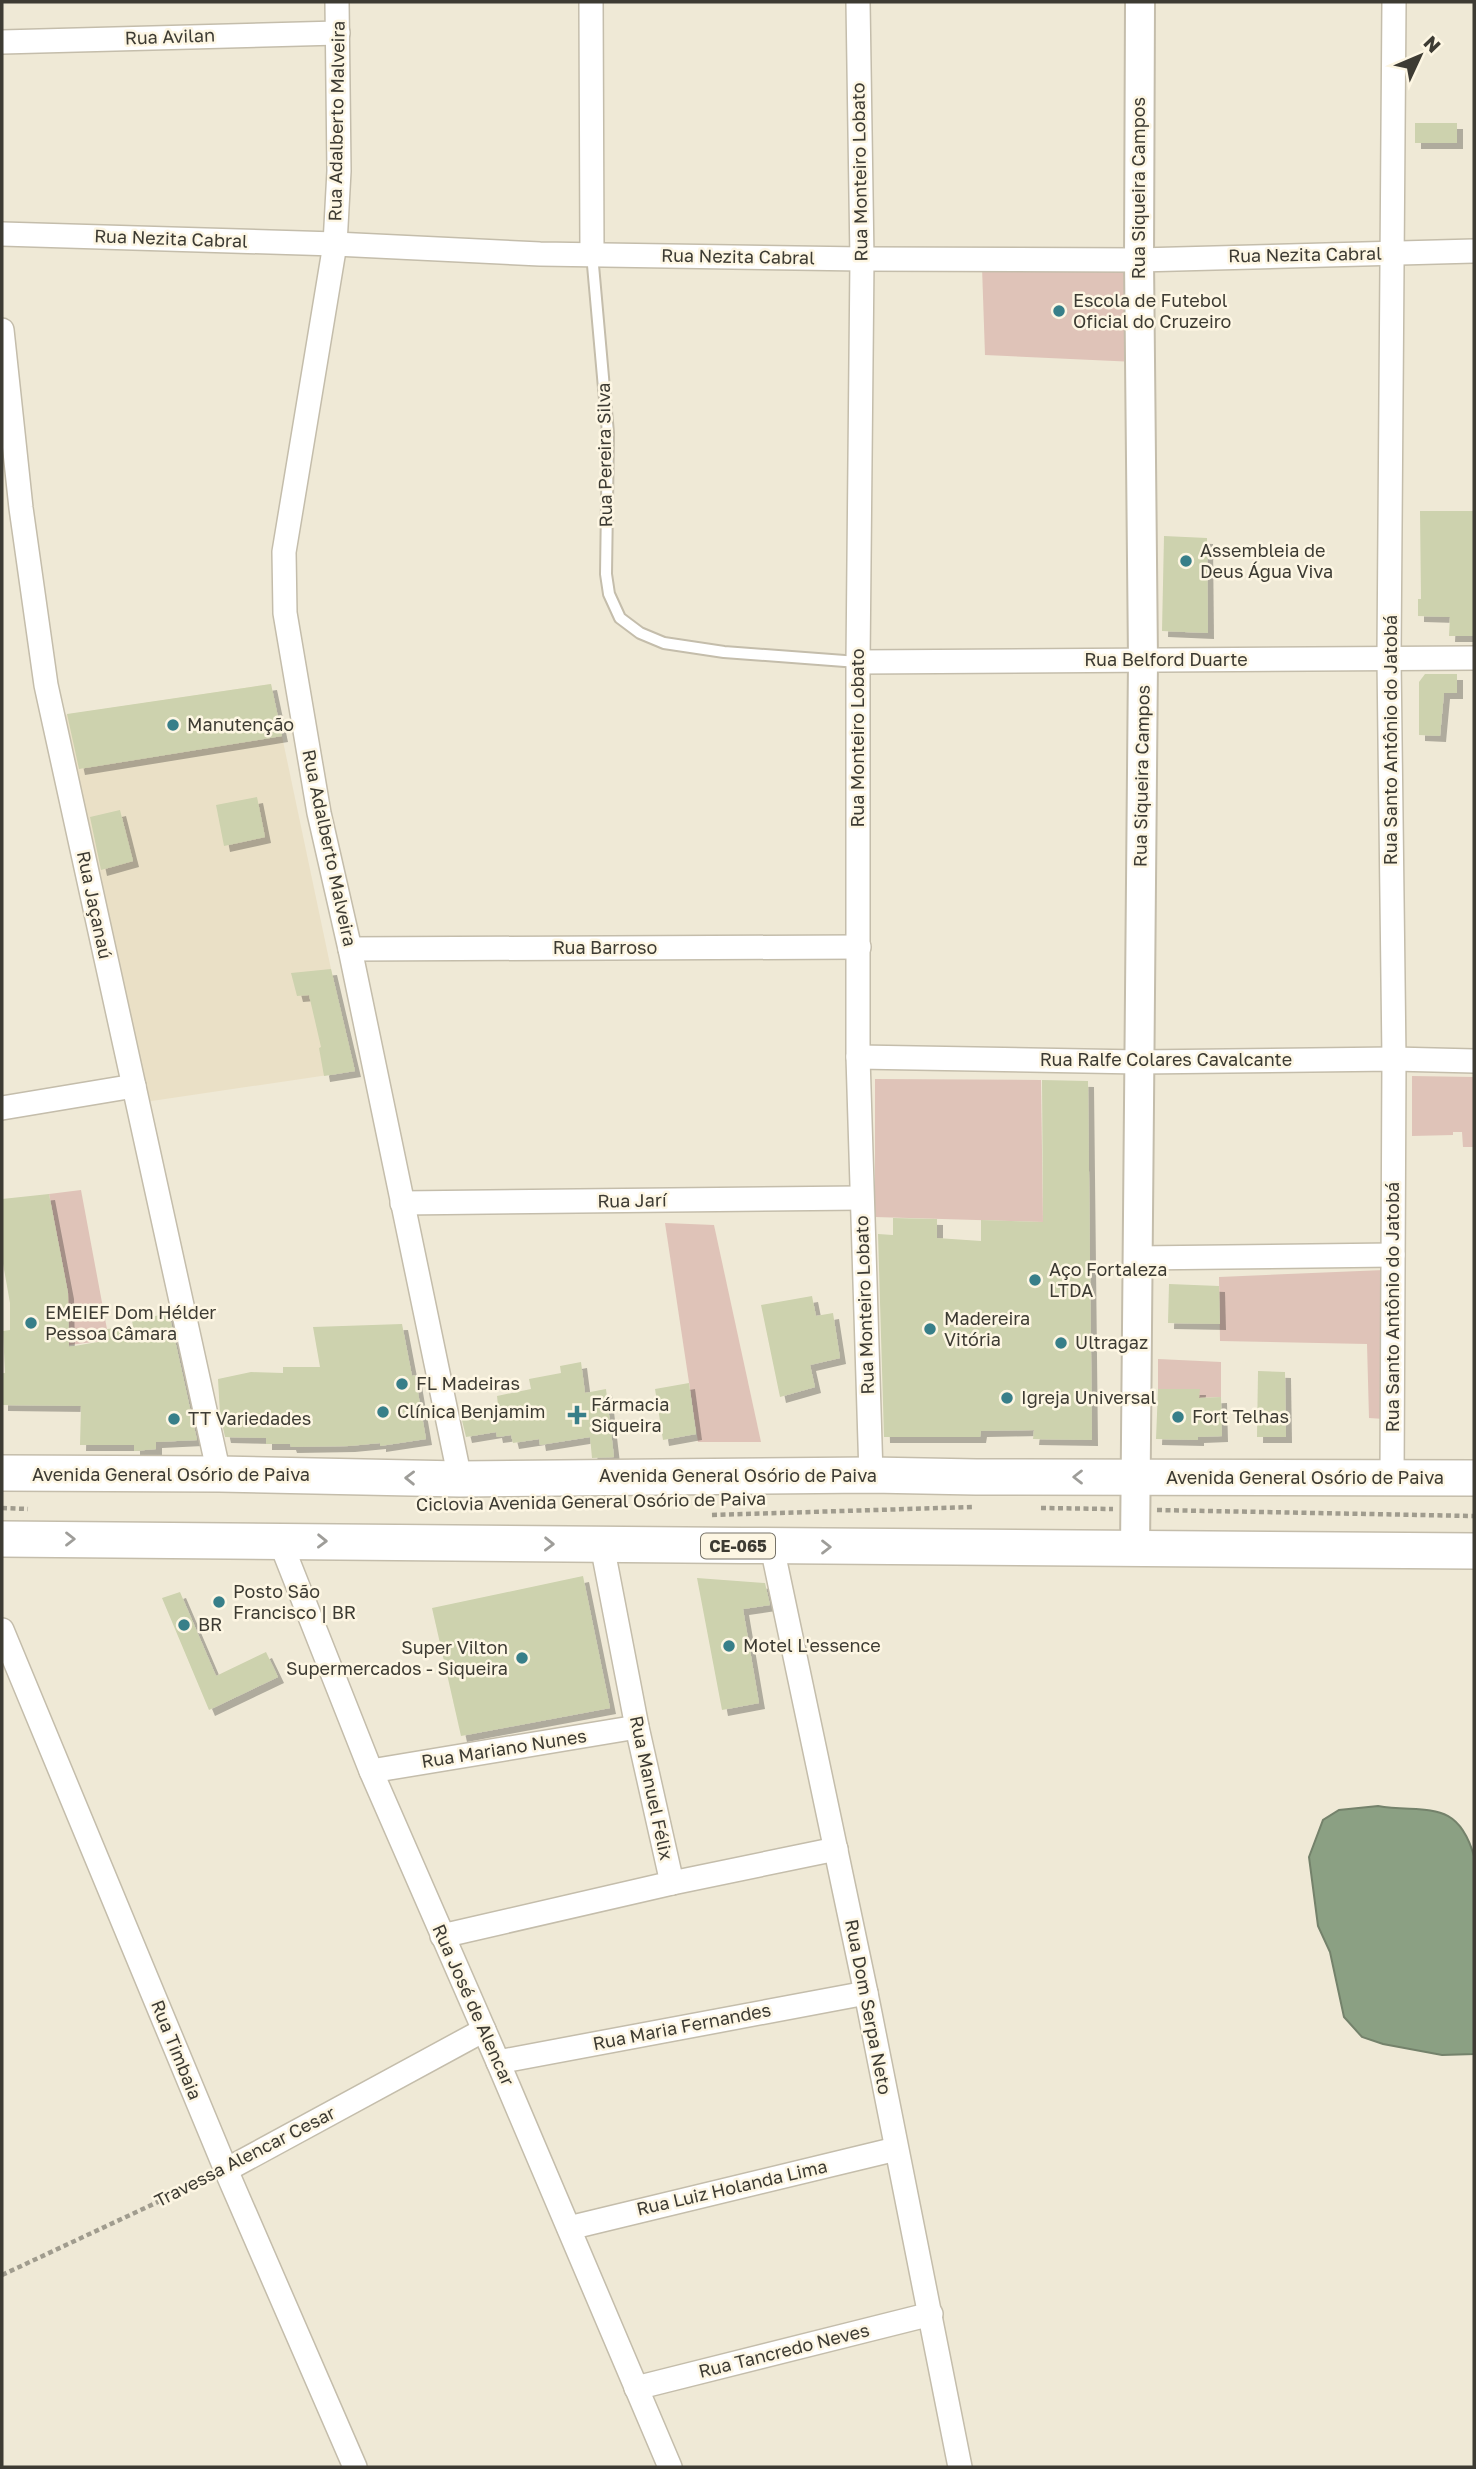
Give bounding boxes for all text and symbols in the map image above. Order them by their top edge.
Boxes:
street label: Rua Adalberto Malveira [323,20,349,222]
north arrow [1385,21,1455,91]
street label: Rua Avilan [124,23,215,49]
text: N [1419,31,1446,57]
street label: Rua Monteiro Lobato [846,82,872,262]
street label: Rua Siqueira Campos [1127,97,1149,279]
street label: Rua Nezita Cabral [94,224,248,252]
street label: Rua Nezita Cabral [1228,242,1382,266]
street label: Rua Nezita Cabral [661,244,815,268]
place label: Escola de Futebol Oficial do Cruzeiro [1073,289,1231,332]
marker: Escola de Futebol Oficial do Cruzeiro [1051,303,1067,319]
street label: Rua Pereira Silva [592,383,616,527]
place label: Assembleia de Deus Água Viva [1200,539,1333,582]
marker: Assembleia de Deus Água Viva [1178,553,1194,569]
street label: Rua Santo Antônio do Jatobá [1379,615,1401,865]
street label: Rua Monteiro Lobato [846,648,868,828]
street label: Rua Belford Duarte [1084,648,1248,670]
street label: Rua Siqueira Campos [1128,685,1154,867]
place label: Manutenção [187,713,294,735]
marker: Manutenção [165,717,181,733]
street label: Rua Adalberto Malveira [298,747,362,948]
street label: Rua Jaçanaú [73,849,117,961]
street label: Rua Barroso [553,936,657,958]
street label: Rua Ralfe Colares Cavalcante [1040,1048,1292,1070]
street label: Rua Santo Antônio do Jatobá [1381,1182,1403,1432]
street label: Rua Jarí [597,1188,668,1212]
street label: Rua Monteiro Lobato [850,1215,878,1395]
place label: Aço Fortaleza LTDA [1049,1258,1167,1301]
marker: Aço Fortaleza LTDA [1027,1272,1043,1288]
place label: EMEIEF Dom Hélder Pessoa Câmara [45,1301,216,1344]
place label: Madereira Vitória [944,1307,1030,1350]
marker: EMEIEF Dom Hélder Pessoa Câmara [23,1315,39,1331]
marker: Madereira Vitória [922,1321,938,1337]
place label: Ultragaz [1075,1331,1148,1353]
marker: Ultragaz [1053,1335,1069,1351]
place label: FL Madeiras [416,1372,520,1394]
marker: FL Madeiras [394,1376,410,1392]
place label: Igreja Universal [1021,1386,1156,1408]
marker: Igreja Universal [999,1390,1015,1406]
place label: Fármacia Siqueira [591,1393,669,1436]
place label: Clínica Benjamim [397,1400,545,1422]
marker: Clínica Benjamim [375,1404,391,1420]
place label: Fort Telhas [1192,1405,1289,1427]
place label: TT Variedades [188,1407,311,1429]
marker: Fármacia Siqueira [569,1407,585,1423]
marker: Fort Telhas [1170,1409,1186,1425]
marker: TT Variedades [166,1411,182,1427]
street label: Avenida General Osório de Paiva [32,1463,310,1485]
street label: Avenida General Osório de Paiva [599,1464,877,1486]
street label: Avenida General Osório de Paiva [1166,1466,1444,1488]
one-way arrow [1073,1469,1083,1485]
one-way arrow [404,1470,415,1485]
street label: Ciclovia Avenida General Osório de Paiva [416,1487,766,1515]
one-way arrow [65,1531,76,1547]
one-way arrow [317,1533,328,1549]
road number: CE-065 [701,1534,775,1558]
one-way arrow [545,1536,555,1552]
one-way arrow [821,1539,832,1555]
place label: Posto São Francisco | BR [233,1580,356,1623]
marker: Posto São Francisco | BR [211,1594,227,1610]
place label: BR [198,1613,222,1635]
marker: BR [176,1617,192,1633]
place label: Motel L'essence [743,1634,881,1656]
place label: Super Vilton Supermercados - Siqueira [286,1636,508,1679]
marker: Motel L'essence [721,1638,737,1654]
marker: Super Vilton Supermercados - Siqueira [514,1650,530,1666]
street label: Rua Manuel Félix [626,1714,678,1862]
street label: Rua Mariano Nunes [420,1724,588,1772]
street label: Rua Dom Serpa Neto [841,1917,897,2096]
street label: Rua José de Alencar [428,1920,519,2089]
street label: Rua Timbaia [147,1997,207,2103]
street label: Rua Maria Fernandes [591,1998,773,2054]
street label: Travessa Alencar Cesar [151,2101,339,2211]
street label: Rua Luiz Holanda Lima [634,2154,829,2220]
street label: Rua Tancredo Neves [696,2318,871,2382]

